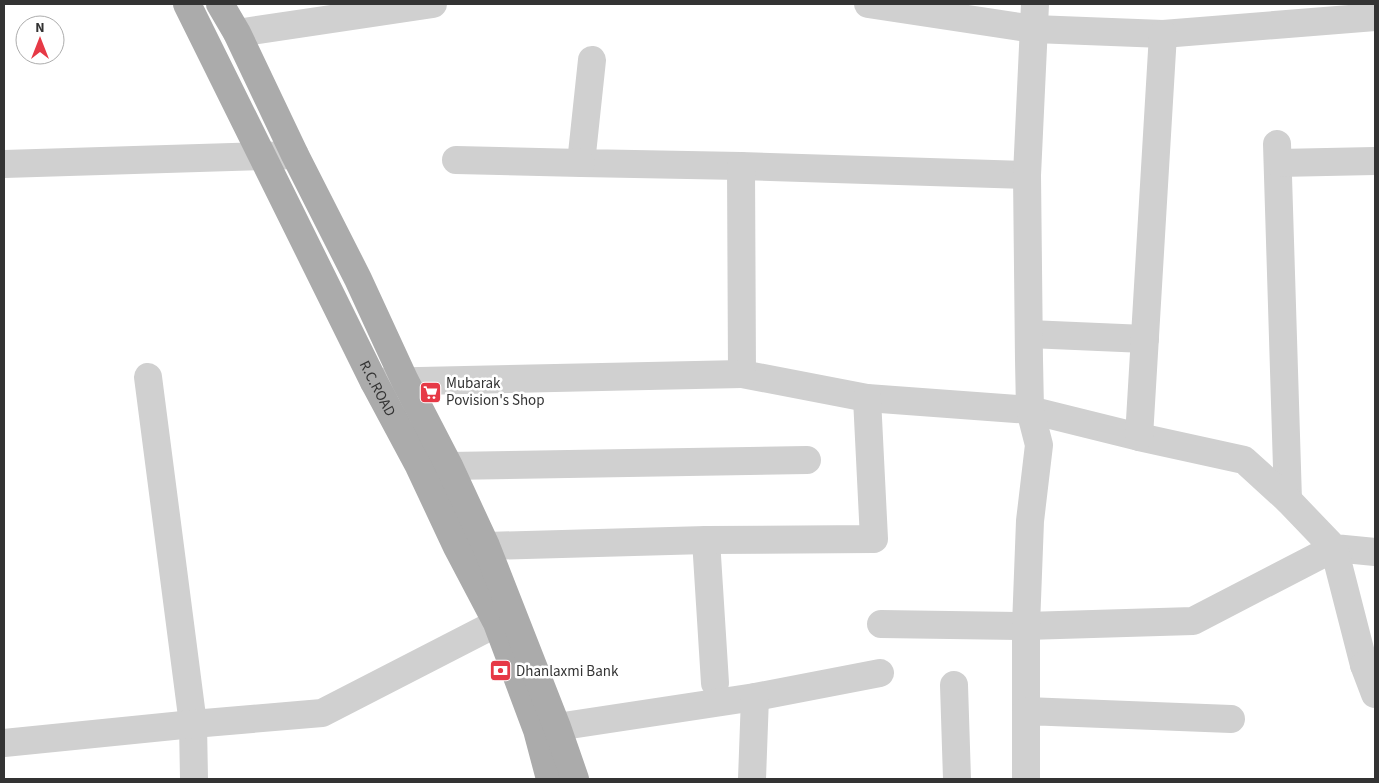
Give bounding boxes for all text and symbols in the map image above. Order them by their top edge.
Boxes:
north arrow [15,15,65,65]
text: N [35,18,45,38]
street label: R.C.ROAD [354,357,401,420]
place label: Mubarak Povision's Shop [446,373,545,411]
supermarket icon: Mubarak Povision's Shop [418,380,442,404]
bank icon: Dhanlaxmi Bank [488,659,512,683]
place label: Dhanlaxmi Bank [516,661,619,682]

